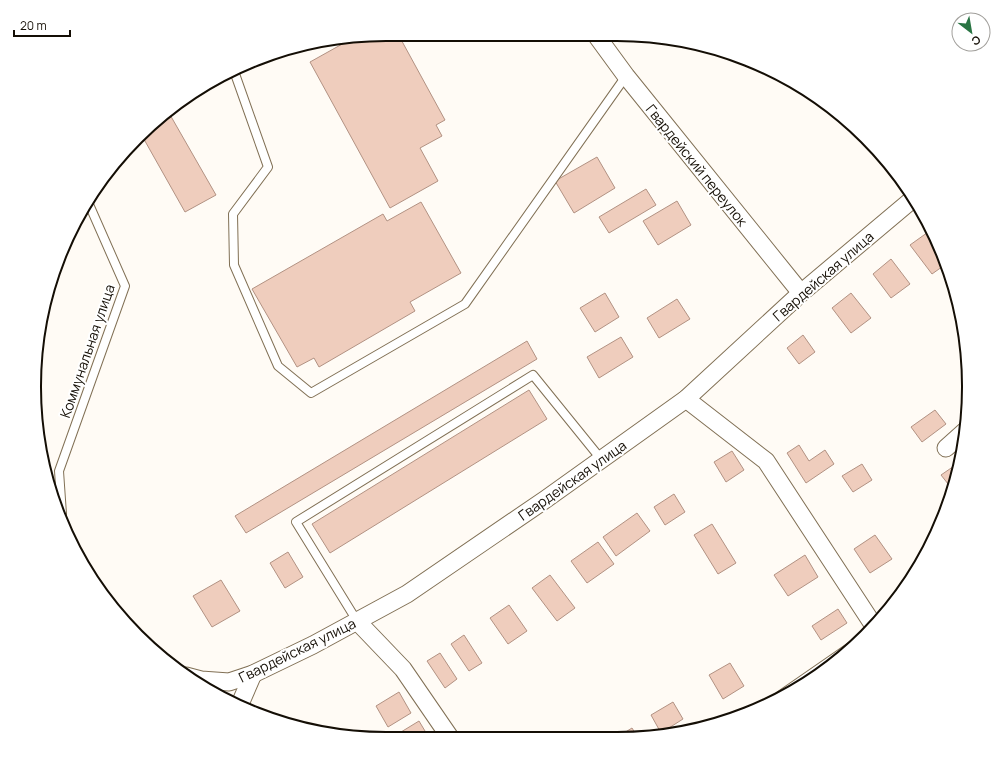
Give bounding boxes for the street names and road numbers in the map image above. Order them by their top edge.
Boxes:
street label: Гвардейский переулок [642,100,753,231]
street label: Гвардейская улица [768,227,878,325]
street label: Коммунальная улица [55,282,119,420]
street label: Гвардейская улица [514,435,630,525]
street label: Гвардейская улица [235,613,359,687]

